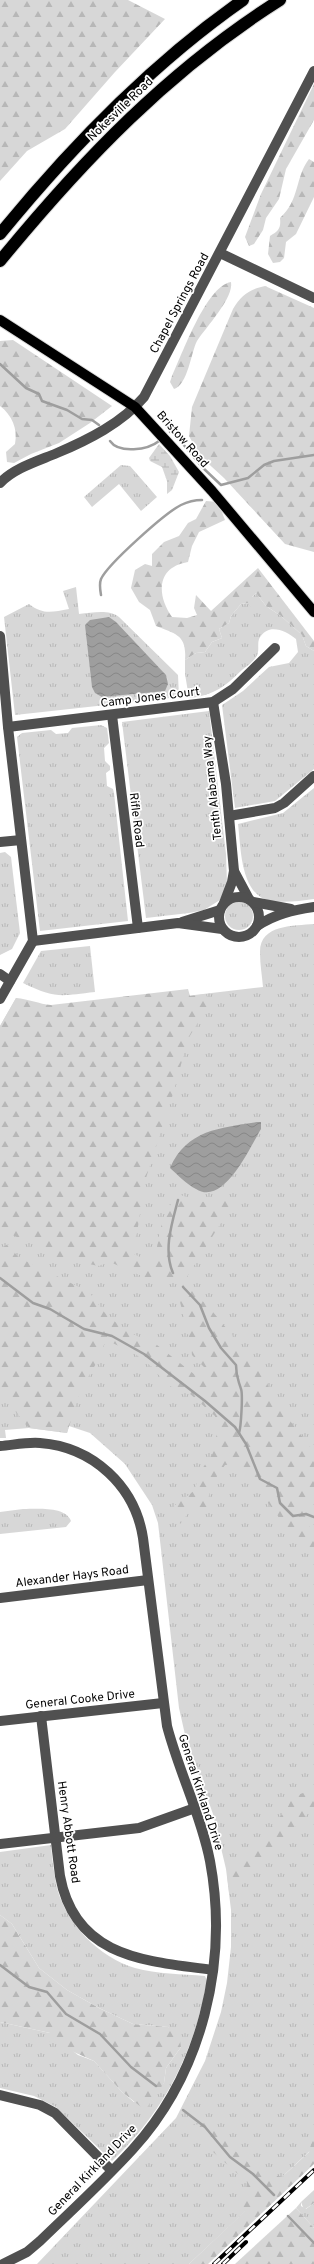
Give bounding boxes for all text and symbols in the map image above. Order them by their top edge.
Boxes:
street label: Nokesville Road [84,74,157,145]
street label: Chapel Springs Road [147,250,213,357]
street label: Bristow Road [152,408,212,471]
street label: Camp Jones Court [100,684,201,712]
street label: Tenth Alabama Way [200,735,226,841]
street label: Rifle Road [125,792,147,849]
street label: Alexander Hays Road [14,1562,130,1592]
street label: General Cooke Drive [24,1686,136,1714]
street label: General Kirkland Drive [174,1732,226,1853]
street label: Henry Abbott Road [53,1780,83,1884]
street label: General Kirkland Drive [45,2121,141,2220]

